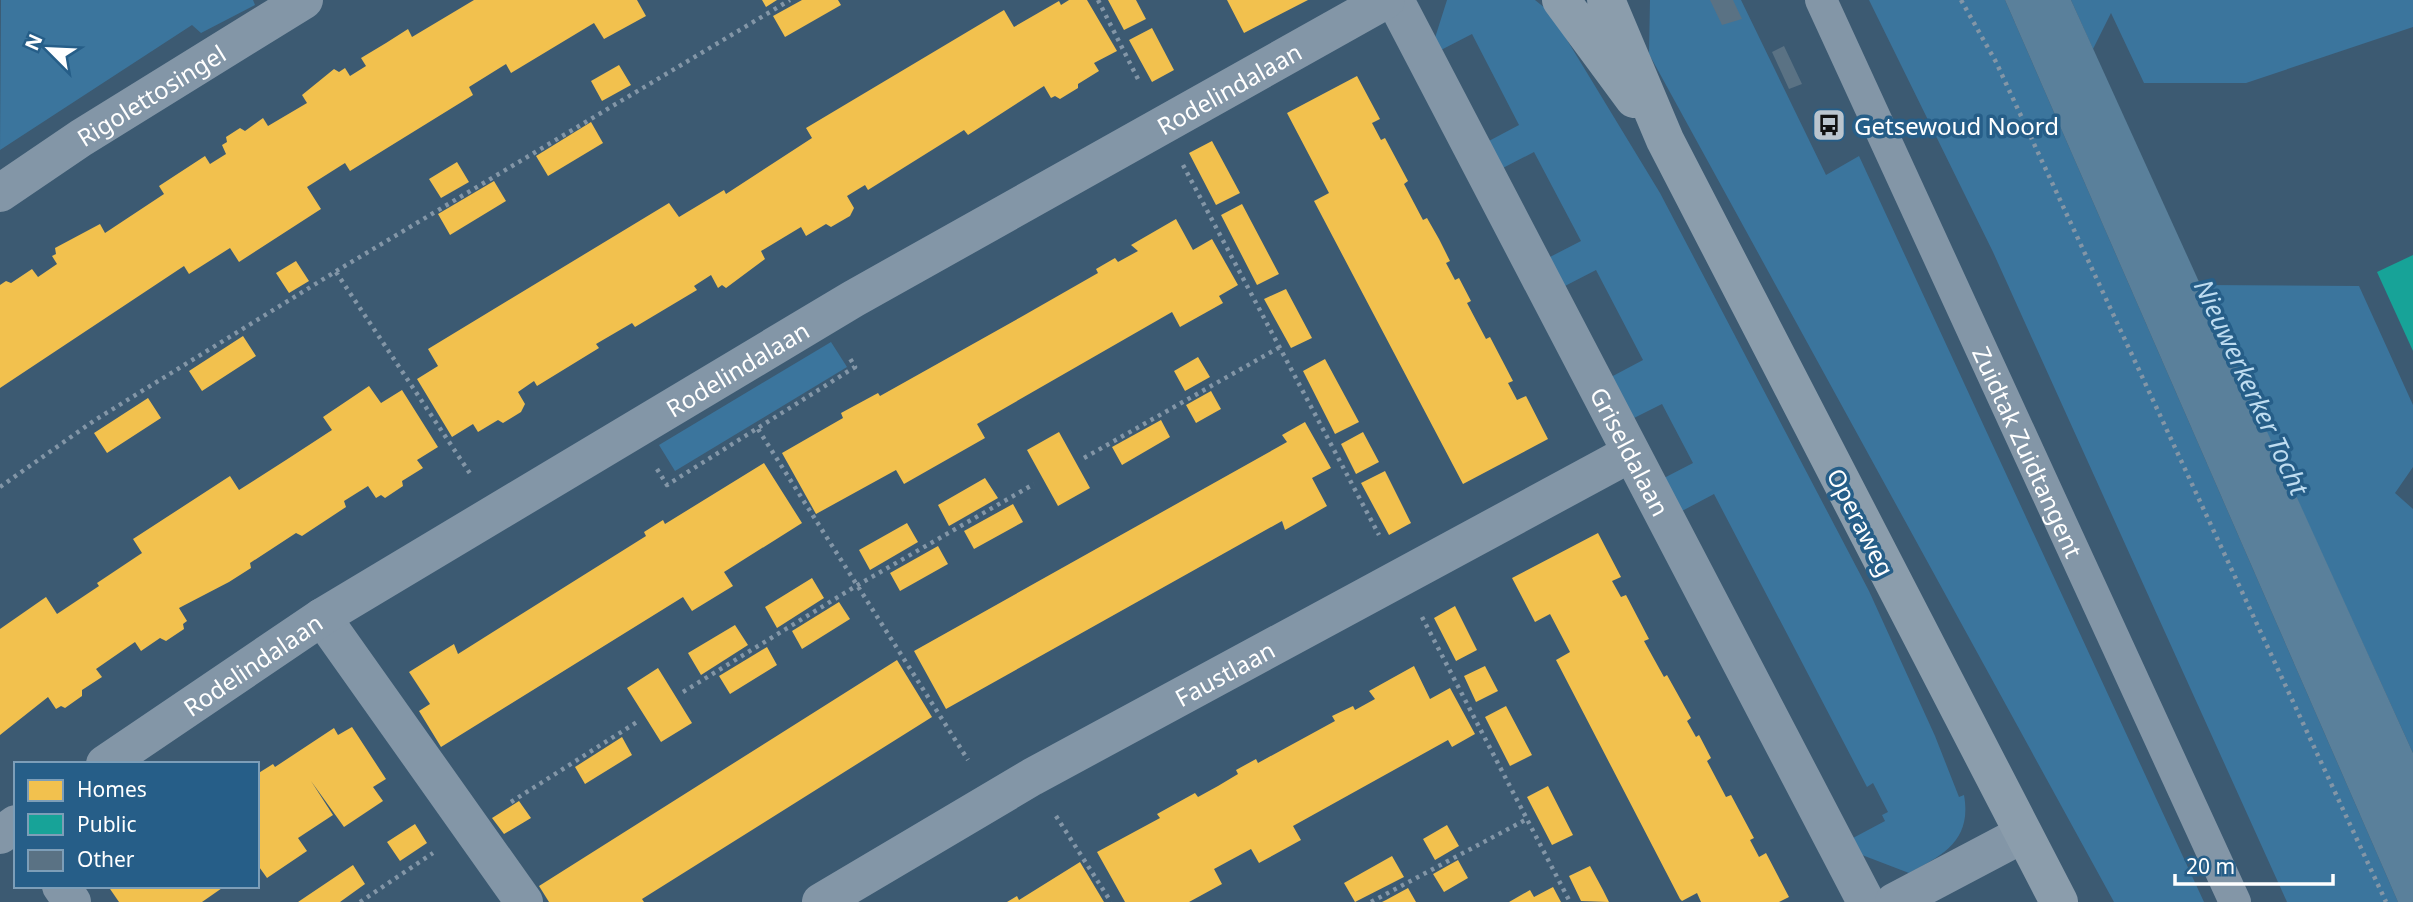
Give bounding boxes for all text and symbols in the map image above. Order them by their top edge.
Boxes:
north arrow [14,14,84,84]
text: N [18,30,48,54]
street label: Rodelindalaan [1150,34,1307,142]
street label: Rigolettosingel [70,36,231,153]
bus stop icon: Getsewoud Noord [1810,106,1848,144]
place label: Getsewoud Noord [1854,109,2059,142]
water label: Nieuwerkerker Tocht [2186,273,2318,502]
street label: Rodelindalaan [659,313,815,424]
street label: Zuidtak Zuidtangent [1966,341,2091,563]
street label: Griseldalaan [1583,381,1678,521]
street label: Operaweg [1820,462,1902,582]
street label: Rodelindalaan [176,605,328,723]
street label: Faustlaan [1169,632,1280,713]
legend [14,762,259,888]
text: Homes [77,775,147,803]
text: Public [77,810,137,838]
scale bar [2175,842,2332,886]
text: Other [77,845,135,873]
text: 20 m [2186,852,2235,880]

